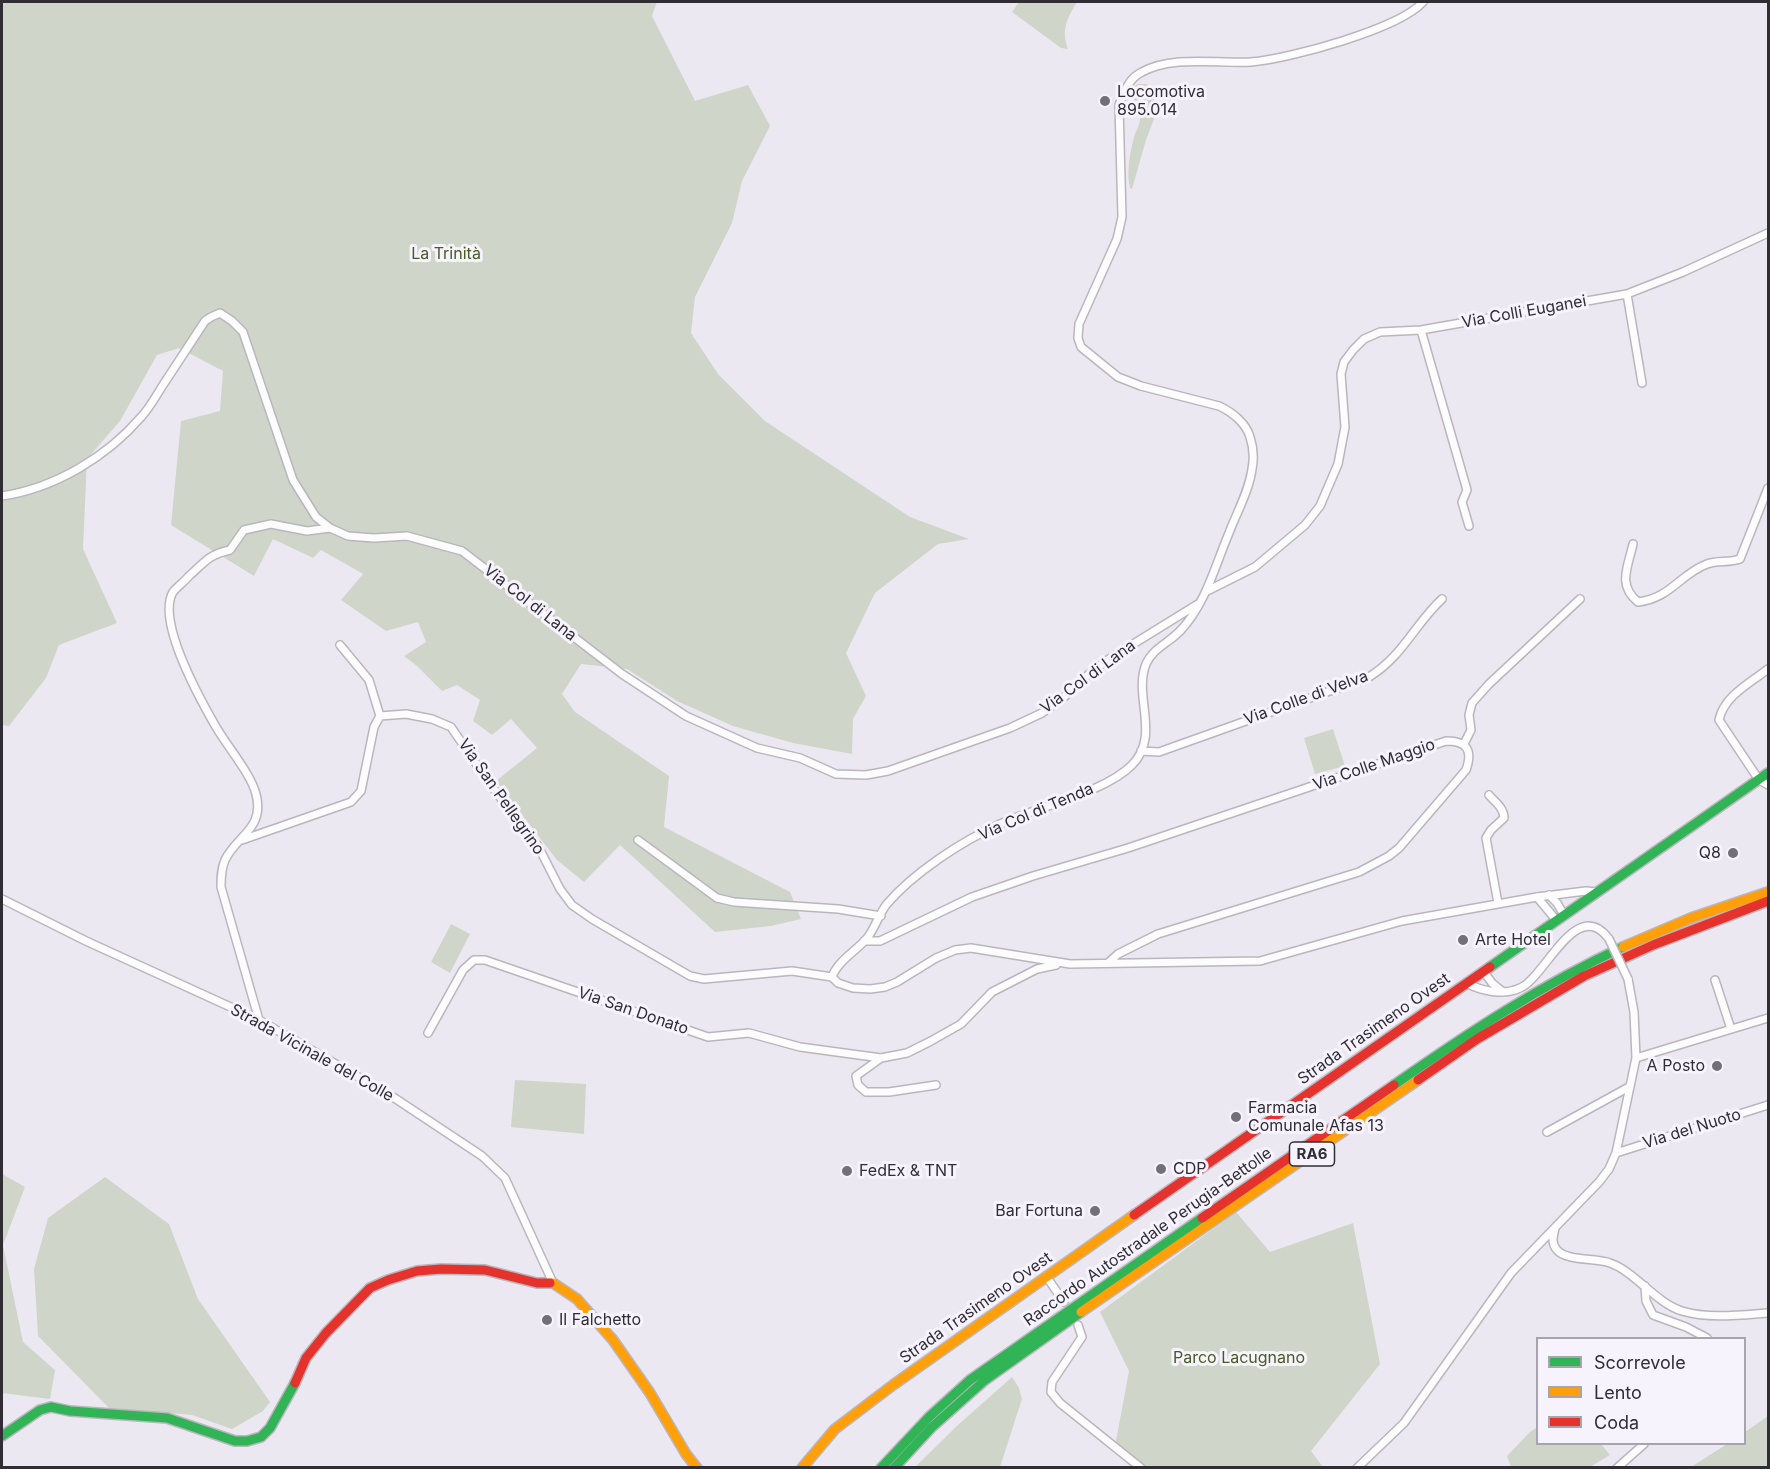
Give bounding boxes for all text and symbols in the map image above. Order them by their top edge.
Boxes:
place label: Locomotiva 895.014 [1117,82,1205,120]
marker: Locomotiva 895.014 [1098,94,1112,108]
park label: La Trinità [411,244,481,264]
street label: Via Colli Euganei [1460,292,1588,332]
street label: Via Col di Lana [480,561,580,645]
street label: Via Col di Lana [1037,636,1139,718]
street label: Via Colle di Velva [1241,667,1371,729]
street label: Via San Pellegrino [454,735,548,859]
street label: Via Colle Maggio [1310,735,1438,795]
street label: Via Col di Tenda [976,779,1096,845]
place label: Q8 [1699,843,1721,863]
marker: Q8 [1726,846,1740,860]
place label: Arte Hotel [1475,930,1551,950]
marker: Arte Hotel [1456,933,1470,947]
street label: Strada Trasimeno Ovest [1294,969,1454,1089]
street label: Via San Donato [575,983,691,1039]
street label: Strada Vicinale del Colle [227,1000,397,1106]
place label: A Posto [1647,1056,1705,1076]
marker: A Posto [1710,1059,1724,1073]
place label: Farmacia Comunale Afas 13 [1248,1098,1384,1136]
street label: Via del Nuoto [1641,1105,1743,1153]
marker: Farmacia Comunale Afas 13 [1229,1110,1243,1124]
road number: RA6 [1290,1142,1334,1166]
street label: Raccordo Autostradale Perugia-Bettolle [1020,1144,1276,1330]
place label: CDP [1173,1159,1206,1179]
place label: FedEx & TNT [859,1161,957,1181]
marker: CDP [1154,1162,1168,1176]
marker: FedEx & TNT [840,1164,854,1178]
place label: Bar Fortuna [995,1201,1083,1221]
marker: Bar Fortuna [1088,1204,1102,1218]
street label: Strada Trasimeno Ovest [896,1248,1056,1368]
place label: Il Falchetto [559,1310,641,1330]
marker: Il Falchetto [540,1313,554,1327]
legend [1536,1337,1746,1445]
park label: Parco Lacugnano [1173,1348,1305,1368]
text: Scorrevole [1594,1352,1686,1373]
text: Lento [1594,1382,1642,1403]
text: Coda [1594,1412,1639,1433]

